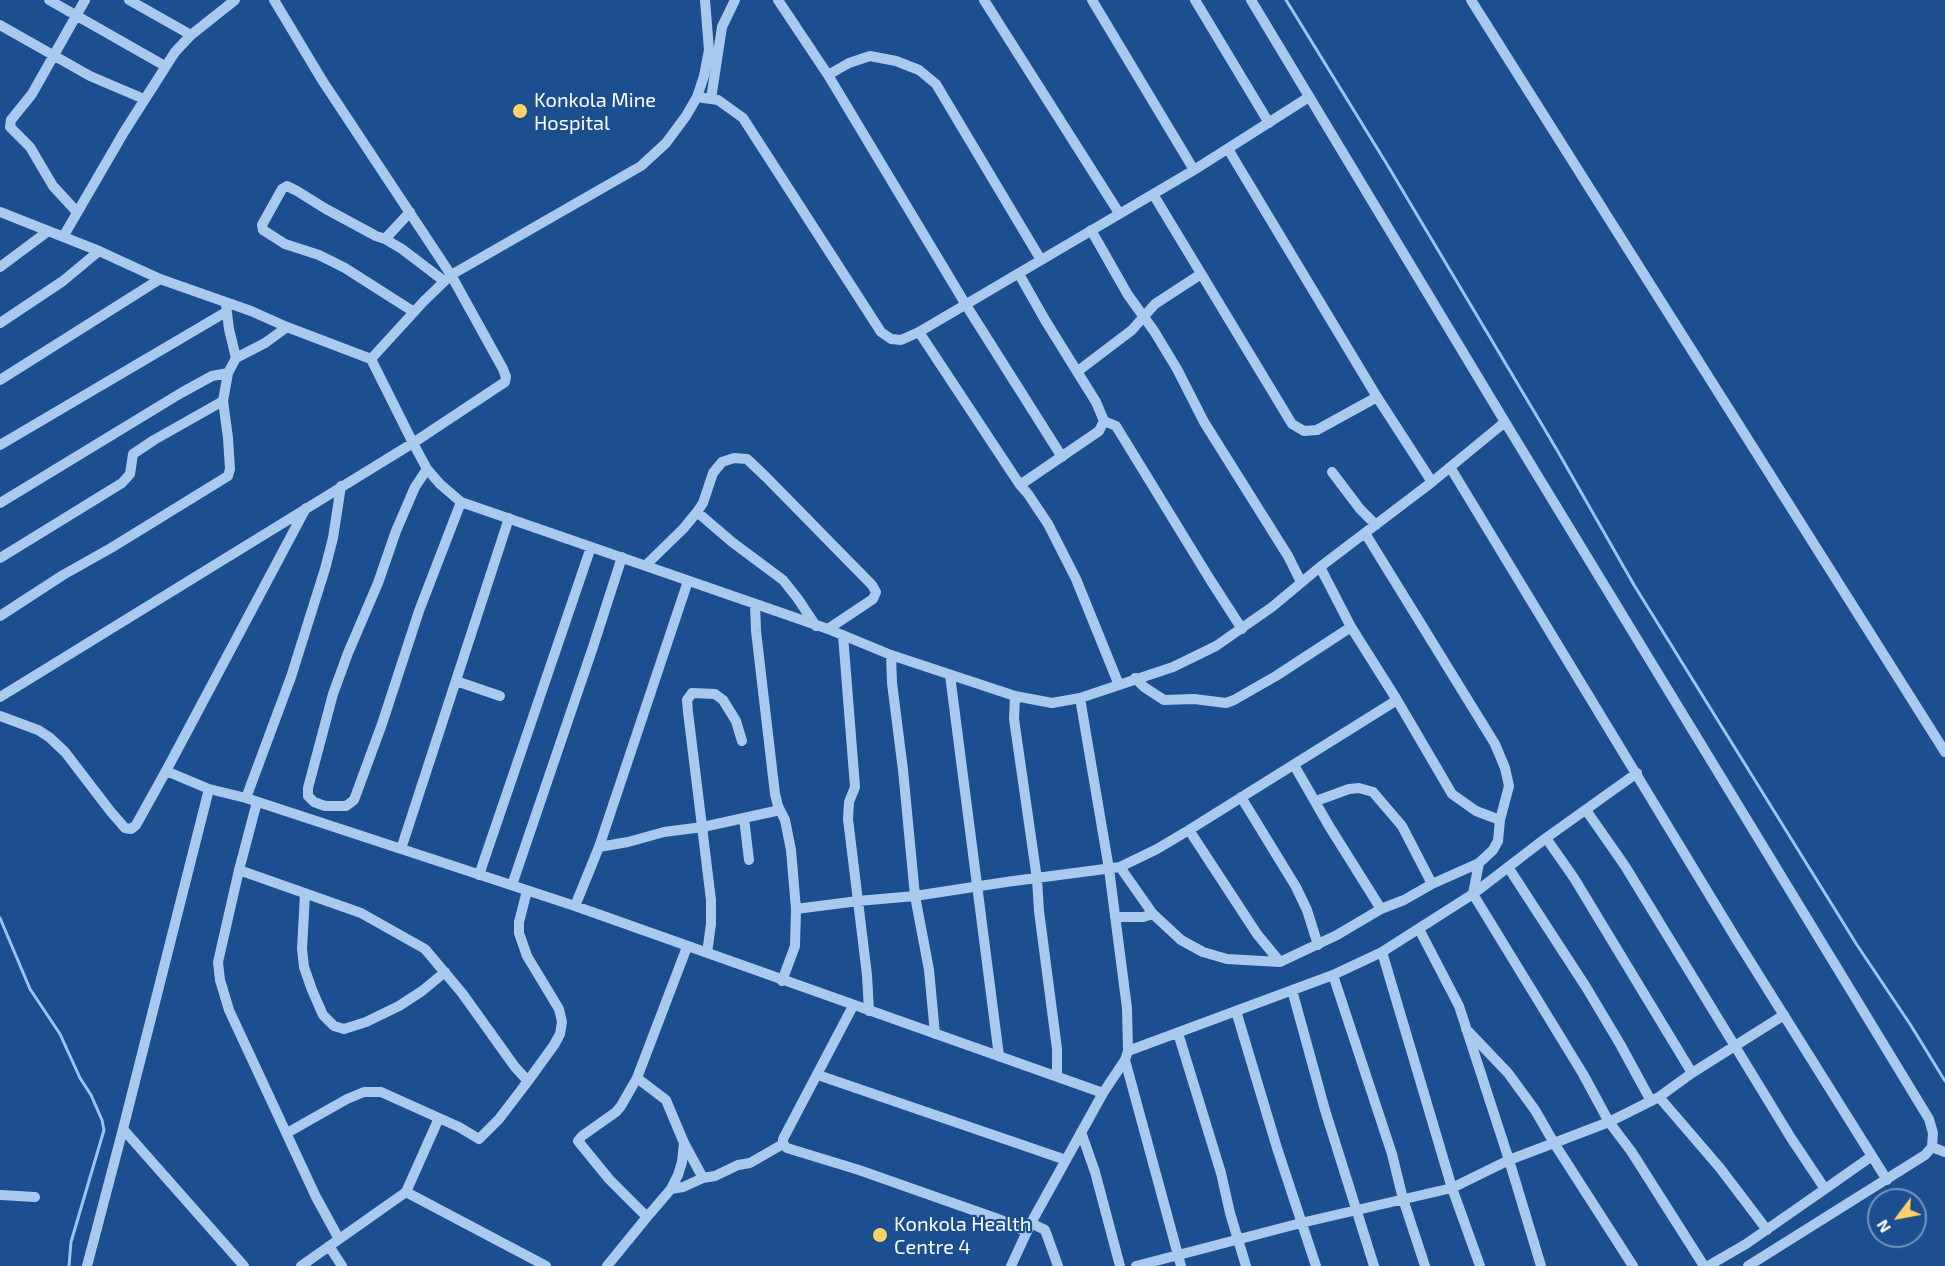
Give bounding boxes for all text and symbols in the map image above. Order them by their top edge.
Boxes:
place label: Konkola Mine Hospital [534,88,656,135]
marker: Konkola Mine Hospital [511,102,529,120]
north arrow [1867,1188,1927,1248]
place label: Konkola Health Centre 4 [894,1212,1031,1259]
text: N [1872,1217,1894,1237]
marker: Konkola Health Centre 4 [871,1226,889,1244]

